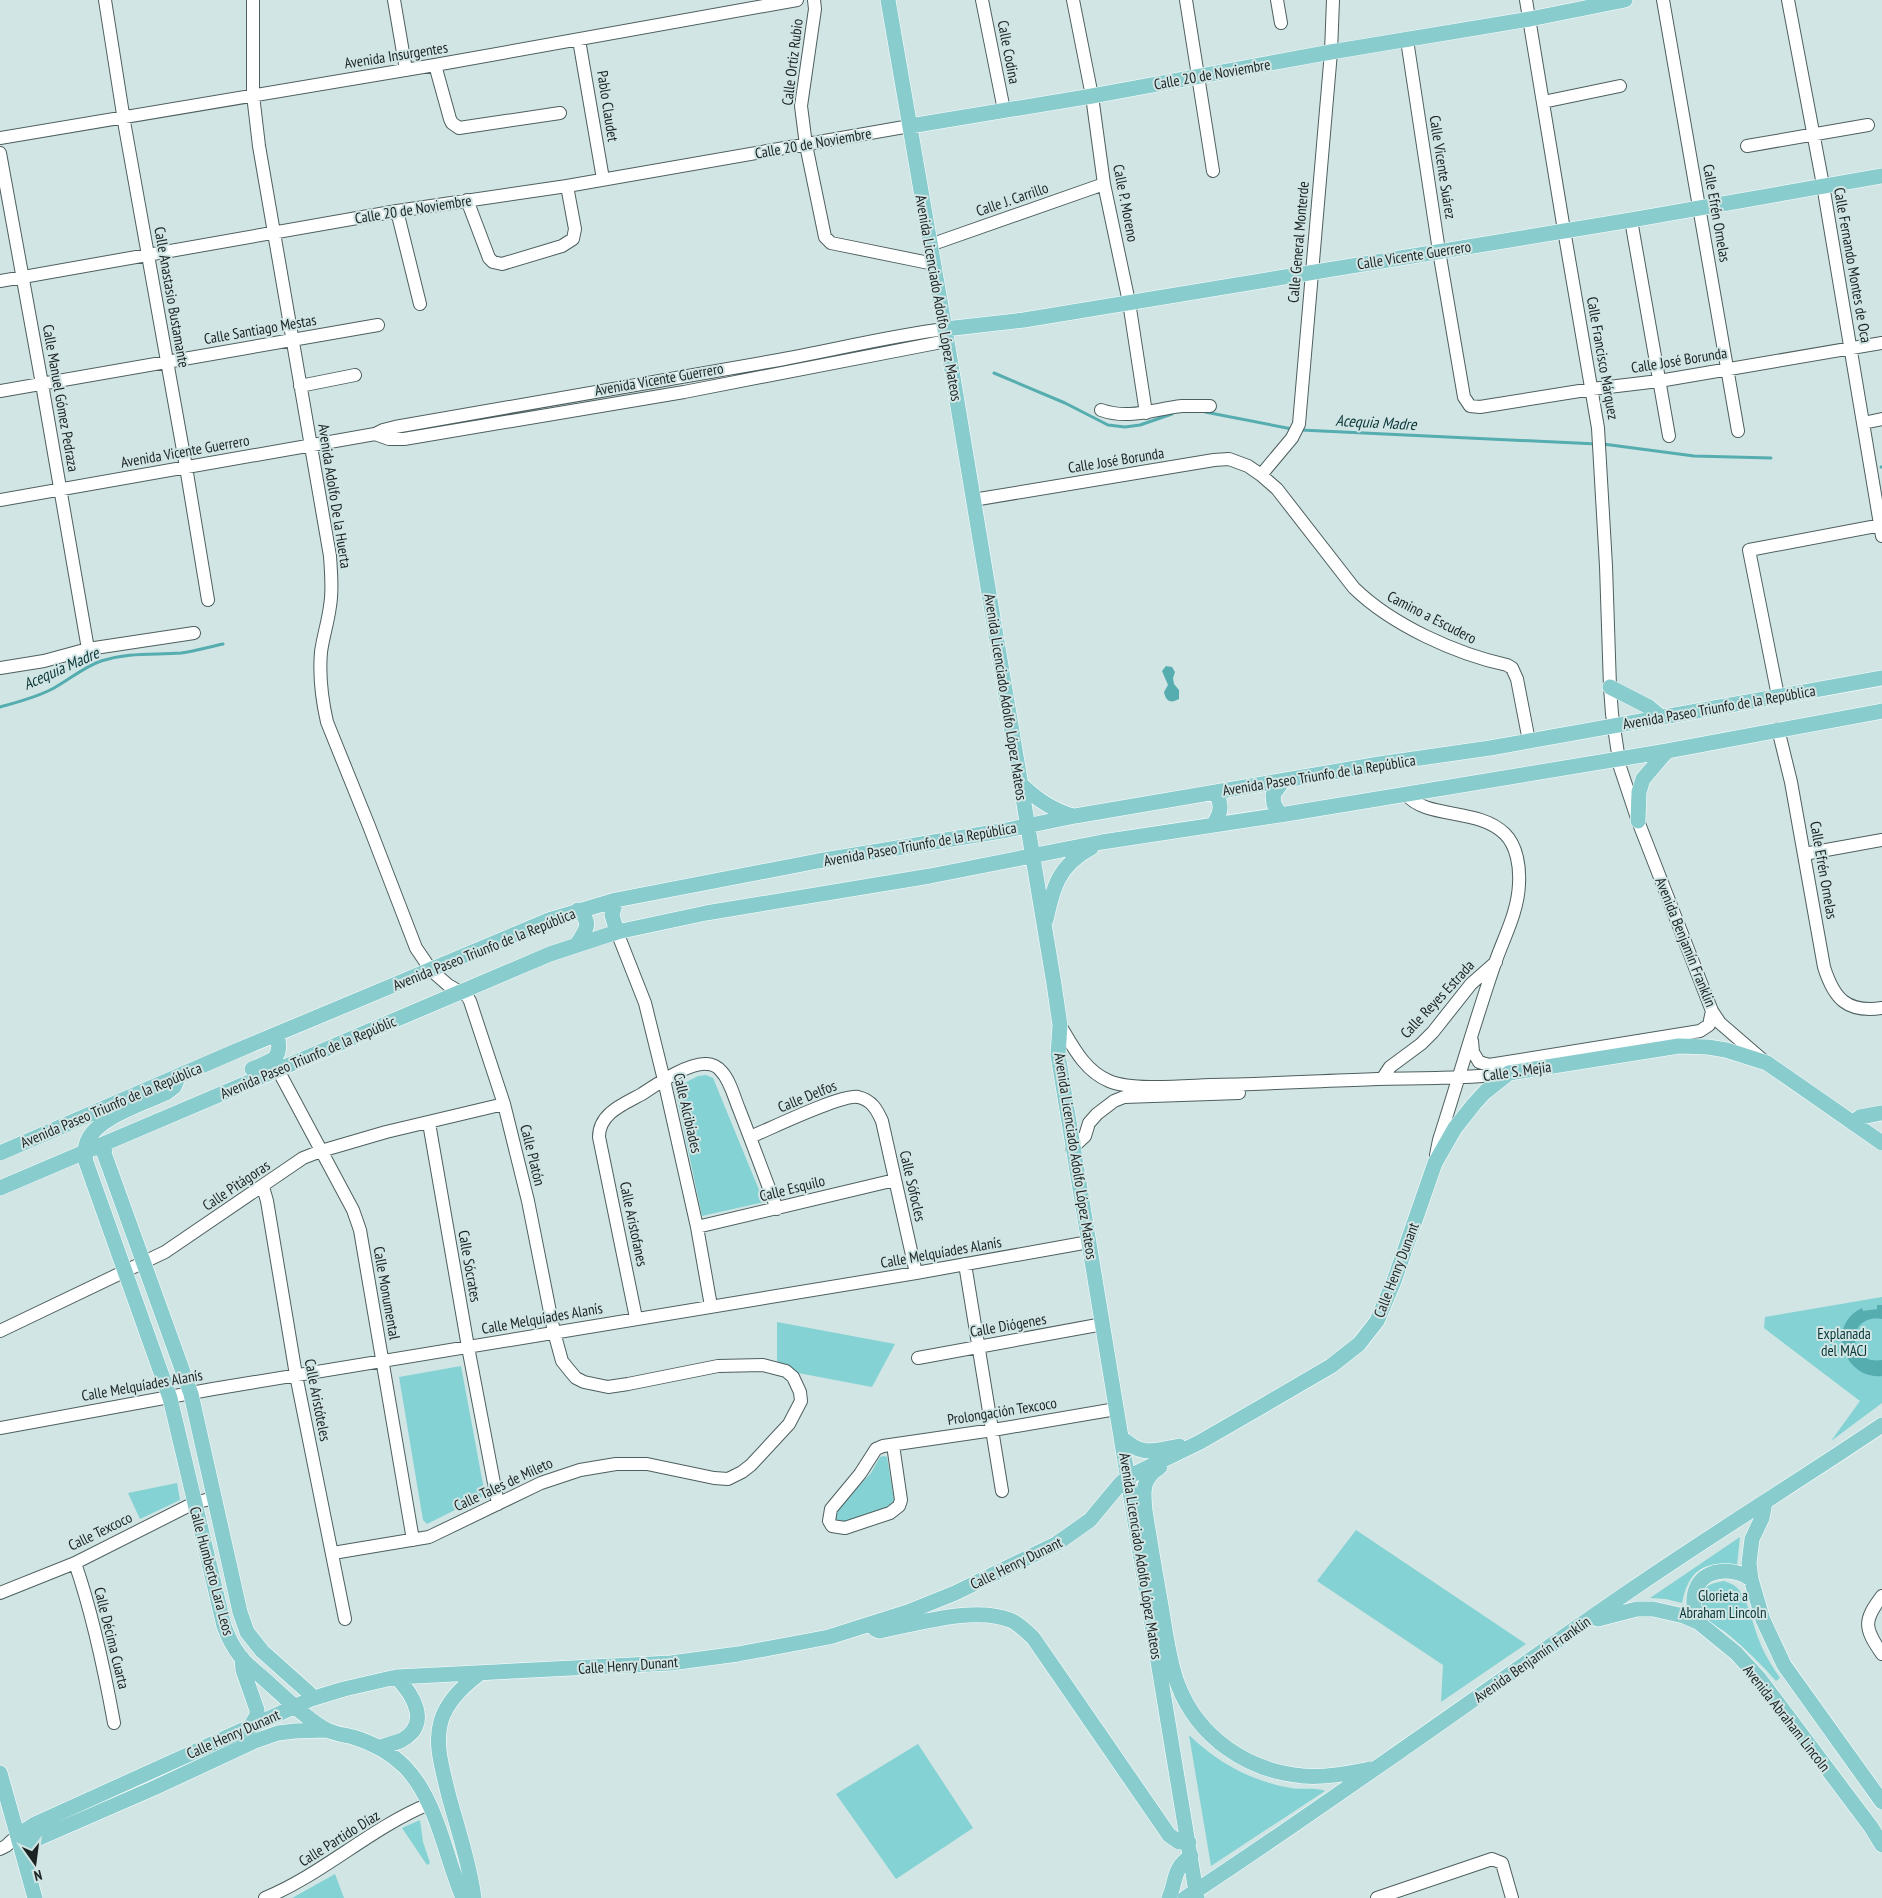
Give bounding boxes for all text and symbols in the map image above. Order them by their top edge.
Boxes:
street label: Calle Ortiz Rubio [777,18,807,106]
street label: Calle Codina [994,19,1024,85]
street label: Avenida Insurgentes [343,37,449,73]
street label: Calle 20 de Noviembre [1152,54,1272,94]
street label: Pablo Claudet [593,69,623,143]
street label: Calle Vicente Suárez [1425,114,1461,220]
street label: Calle 20 de Noviembre [753,123,873,163]
street label: Calle P. Moreno [1109,163,1143,243]
street label: Calle Efrén Ornelas [1699,163,1735,263]
street label: Calle J. Carrillo [973,178,1051,220]
street label: Calle General Monterde [1283,180,1313,304]
street label: Calle Fernando Montes de Oca [1830,186,1876,344]
street label: Calle 20 de Noviembre [353,190,473,228]
street label: Avenida Licenciado Adolfo López Mateos [912,193,966,403]
street label: Calle Anastasio Bustamante [150,225,194,369]
street label: Calle Vicente Guerrero [1356,237,1472,273]
street label: Calle Francisco Márquez [1583,295,1623,421]
street label: Calle Santiago Mestas [202,310,318,348]
street label: Calle Manuel Gómez Pedraza [39,323,83,473]
street label: Calle José Borunda [1630,343,1728,377]
street label: Avenida Vicente Guerrero [593,358,725,400]
water label: Acequia Madre [1335,410,1418,434]
street label: Avenida Adolfo De la Huerta [314,422,356,570]
street label: Avenida Vicente Guerrero [119,430,251,472]
street label: Calle José Borunda [1067,443,1165,477]
street label: Camino a Escudero [1384,586,1480,648]
street label: Avenida Licenciado Adolfo López Mateos [980,592,1032,802]
water label: Acequia Madre [20,642,103,694]
street label: Avenida Paseo Triunfo de la República [1621,681,1817,733]
street label: Avenida Paseo Triunfo de la República [1221,750,1417,800]
street label: Avenida Paseo Triunfo de la República [822,818,1018,870]
street label: Calle Efrén Ornelas [1806,820,1842,920]
street label: Avenida Benjamín Franklin [1651,874,1721,1010]
street label: Avenida Paseo Triunfo de la República [390,904,578,994]
street label: Calle Reyes Estrada [1396,956,1478,1042]
street label: Avenida Paseo Triunfo de la Repúblic [217,1011,399,1103]
street label: Avenida Licenciado Adolfo López Mateos [1050,1051,1102,1261]
street label: Calle S. Mejía [1482,1057,1552,1085]
street label: Avenida Paseo Triunfo de la República [17,1058,205,1152]
street label: Calle Alcibíades [670,1071,706,1155]
street label: Calle Delfos [775,1076,839,1116]
street label: Calle Platón [516,1122,550,1188]
street label: Calle Sófocles [896,1149,930,1223]
street label: Calle Pitágoras [199,1156,273,1214]
street label: Calle Esquilo [757,1171,827,1205]
street label: Calle Aristofanes [616,1180,652,1268]
street label: Calle Henry Dunant [1369,1220,1423,1320]
street label: Calle Sócrates [454,1229,486,1303]
street label: Calle Melquíades Alanís [879,1232,1003,1272]
street label: Calle Monumental [369,1245,405,1342]
street label: Calle Melquíades Alanís [480,1298,604,1338]
street label: Calle Diógenes [968,1309,1048,1341]
park label: Explanada del MACJ [1817,1324,1871,1360]
street label: Calle Aristóteles [301,1357,335,1443]
street label: Calle Melquíades Alanís [80,1365,204,1405]
street label: Prolongación Texcoco [946,1393,1058,1429]
street label: Avenida Licenciado Adolfo López Mateos [1115,1451,1167,1661]
street label: Calle Tales de Mileto [451,1453,555,1515]
street label: Calle Humberto Lara Leos [186,1504,238,1638]
street label: Calle Texcoco [65,1507,135,1555]
street label: Calle Henry Dunant [967,1533,1065,1593]
street label: Calle Décima Cuarta [90,1585,134,1691]
park label: Glorieta a Abraham Lincoln [1680,1586,1766,1622]
street label: Avenida Benjamín Franklin [1470,1612,1594,1706]
street label: Calle Henry Dunant [577,1652,679,1678]
street label: Avenida Abraham Lincoln [1739,1661,1835,1775]
street label: Calle Henry Dunant [183,1705,283,1763]
street label: Calle Partido Díaz [295,1806,383,1870]
north arrow [10,1838,60,1888]
text: N [32,1866,44,1885]

